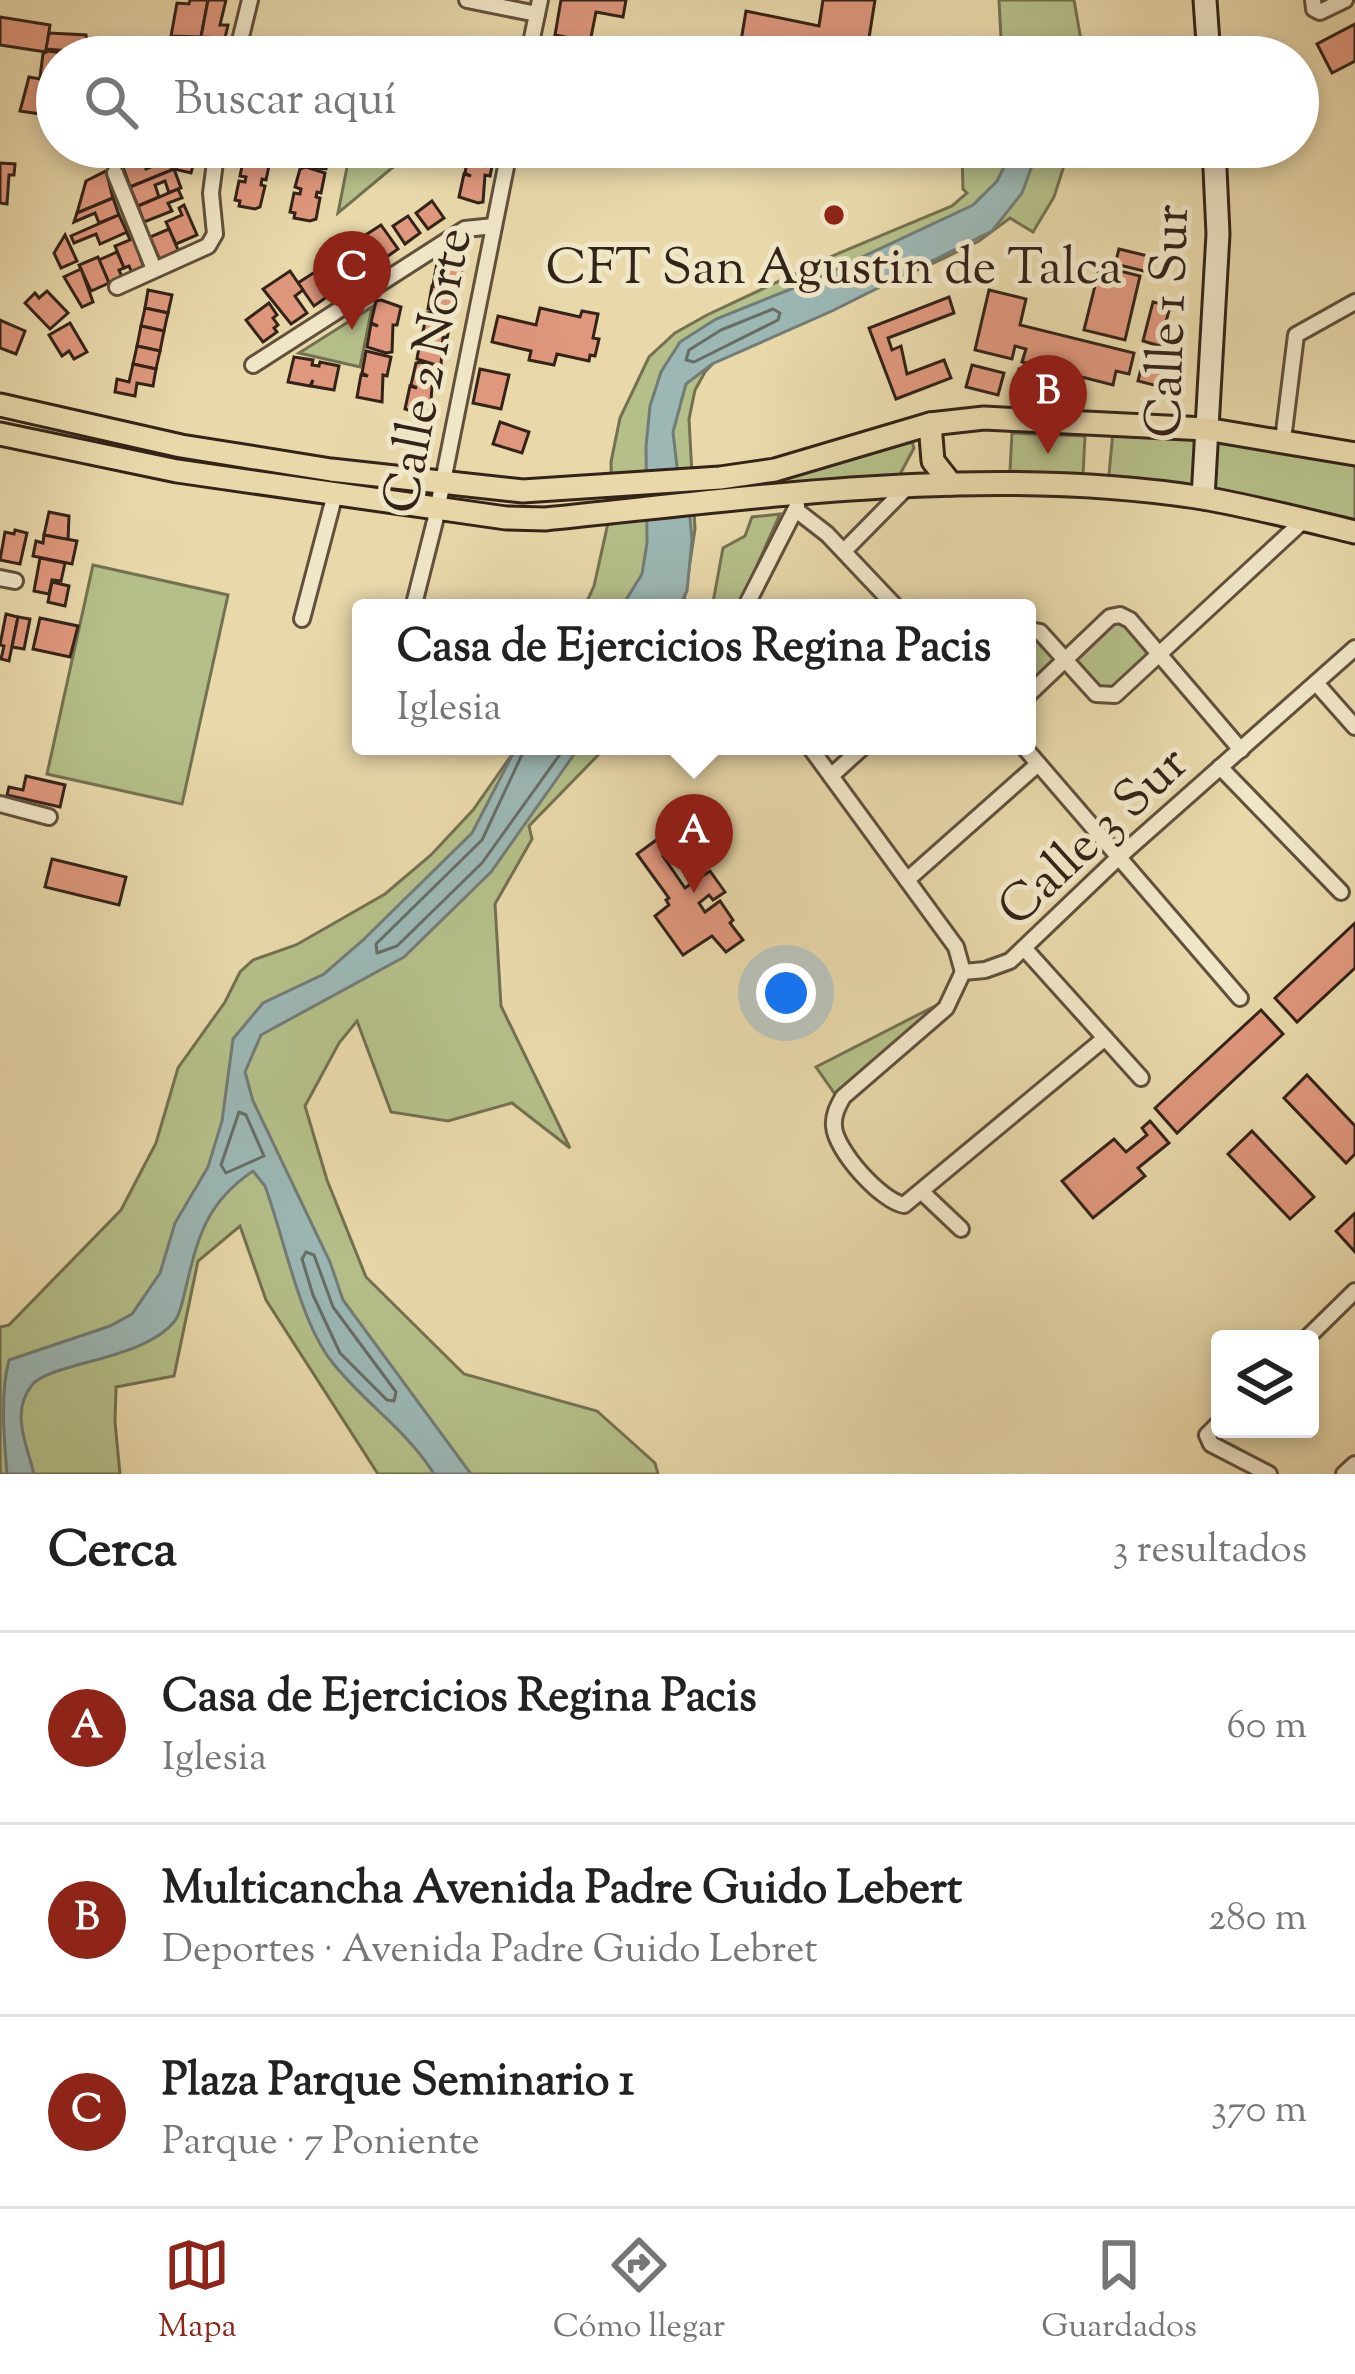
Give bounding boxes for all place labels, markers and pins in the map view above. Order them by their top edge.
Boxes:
marker: CFT San Agustin de Talca [821,202,847,228]
pin: C [313,231,391,330]
place label: CFT San Agustin de Talca [546,234,1122,307]
pin: B [1009,355,1087,454]
pin: A [655,794,733,893]

